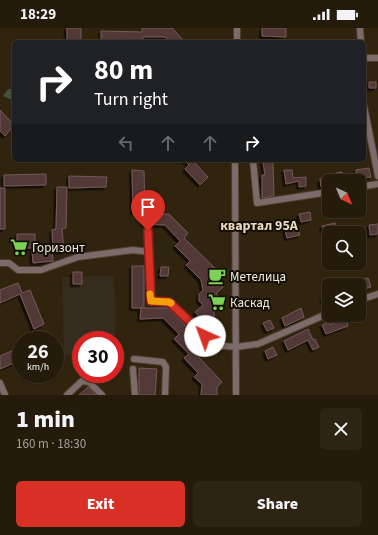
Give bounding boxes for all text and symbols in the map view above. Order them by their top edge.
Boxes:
text: 18:29 [20,4,56,25]
text: 80 m [94,50,153,90]
icon: right [28,56,80,108]
text: Turn right [94,87,168,112]
icon: left [115,132,137,154]
icon: ahead [157,132,179,154]
icon: ahead [199,132,221,154]
icon: right [241,132,263,154]
north arrow [322,174,366,218]
map controls [322,174,366,322]
pin [131,190,165,231]
icon: arrive [137,196,159,218]
district label: квартал 95А [220,216,299,236]
button: search [322,226,366,270]
supermarket icon: Горизонт [9,237,29,257]
place label: Горизонт [32,239,85,257]
cafe icon: Метелица [207,266,227,286]
place label: Метелица [230,268,286,286]
button: layers [322,278,366,322]
supermarket icon: Каскад [207,292,227,312]
place label: Каскад [230,294,270,312]
position arrow [184,315,226,357]
speed limit sign: 30 [72,331,124,383]
text: 26 [27,338,49,366]
text: km/h [27,360,49,374]
text: 1 min [16,402,75,437]
button: close [320,408,362,450]
text: 160 m · 18:30 [16,435,86,453]
button: Exit [16,481,185,527]
button: Share [193,481,362,527]

